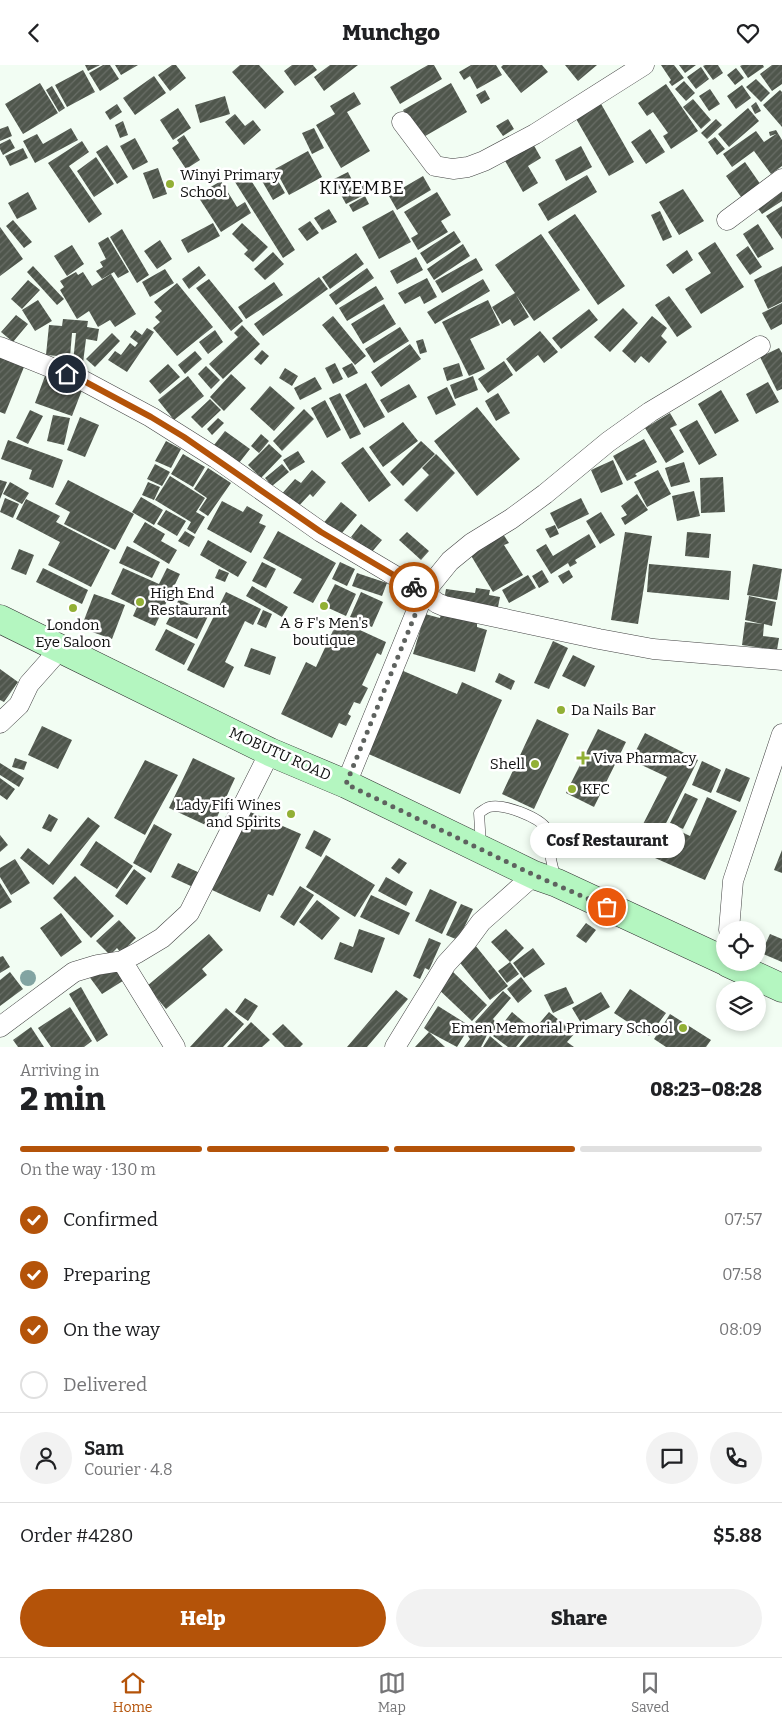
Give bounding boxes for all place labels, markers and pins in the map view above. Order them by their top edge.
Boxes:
place label: Winyi Primary School [180,166,281,201]
marker: Winyi Primary School [164,178,176,190]
pin [46,353,88,395]
place label: High End Restaurant [150,584,228,619]
marker: High End Restaurant [134,596,146,608]
marker: A & F's Men's boutique [318,600,330,612]
marker: London Eye Saloon [67,602,79,614]
place label: A & F's Men's boutique [280,614,368,649]
place label: London Eye Saloon [35,616,111,651]
place label: Da Nails Bar [571,701,656,719]
marker: Da Nails Bar [555,704,567,716]
place label: Viva Pharmacy [593,749,696,767]
marker: Viva Pharmacy [577,752,589,764]
place label: Shell [490,755,525,773]
marker: Shell [529,758,541,770]
place label: KFC [582,780,610,798]
marker: KFC [566,783,578,795]
place label: Lady Fifi Wines and Spirits [176,796,281,831]
marker: Lady Fifi Wines and Spirits [285,808,297,820]
callout: Cosf Restaurant [530,822,684,857]
pin [586,886,628,928]
place label: Emen Memorial Primary School [451,1019,673,1037]
marker: Emen Memorial Primary School [677,1022,689,1034]

